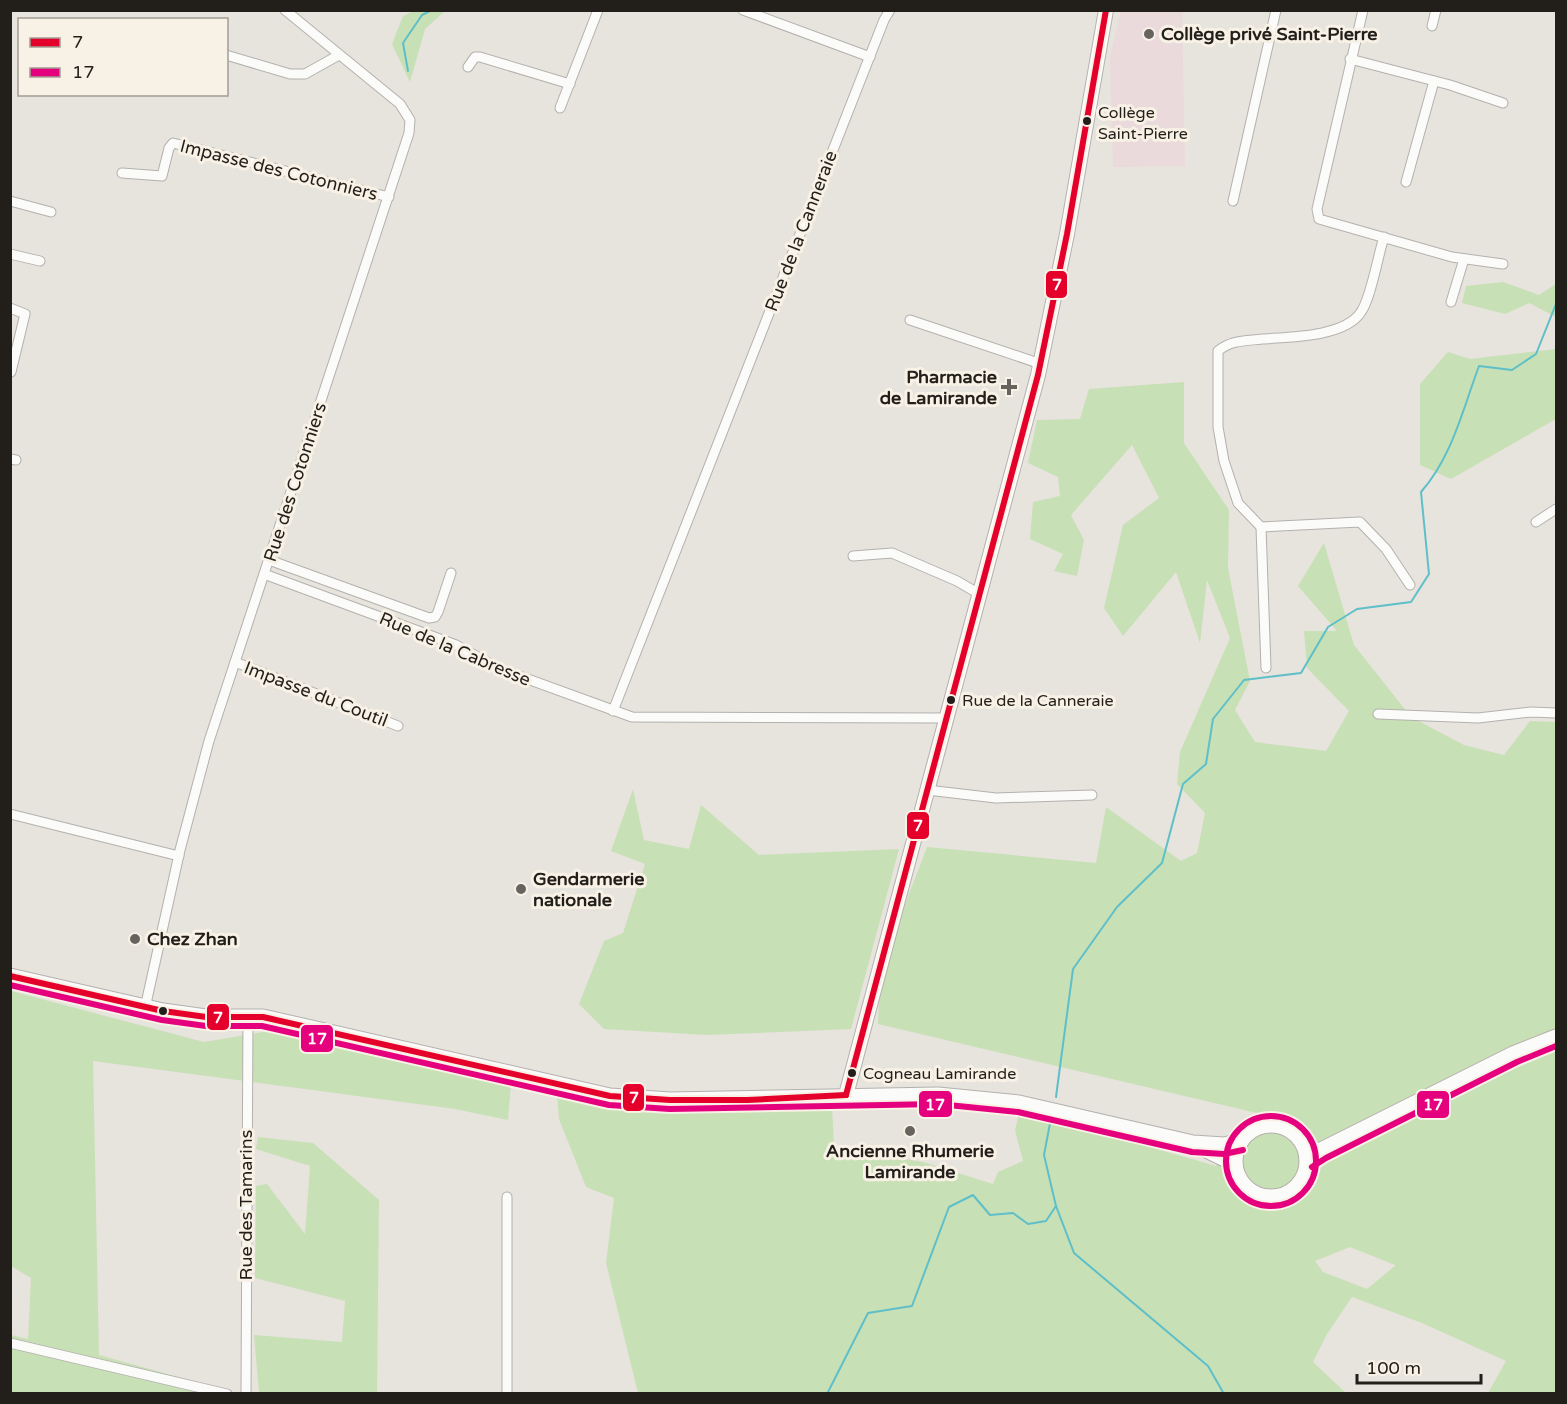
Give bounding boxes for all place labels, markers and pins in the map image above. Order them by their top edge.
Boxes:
place label: Collège privé Saint-Pierre [1161,23,1378,45]
marker: Collège privé Saint-Pierre [1142,27,1156,41]
place label: Collège Saint-Pierre [1098,103,1188,144]
marker: Collège Saint-Pierre [1081,115,1093,127]
place label: Pharmacie de Lamirande [880,366,997,409]
marker: Pharmacie de Lamirande [1002,380,1016,394]
place label: Rue de la Canneraie [962,691,1114,711]
marker: Rue de la Canneraie [945,694,957,706]
place label: Gendarmerie nationale [533,868,644,911]
marker: Gendarmerie nationale [514,882,528,896]
place label: Chez Zhan [147,928,238,950]
marker: Chez Zhan [128,932,142,946]
unlabelled marker [157,1005,169,1017]
place label: Cogneau Lamirande [863,1064,1016,1084]
marker: Cogneau Lamirande [846,1067,858,1079]
marker: Ancienne Rhumerie Lamirande [903,1124,917,1138]
place label: Ancienne Rhumerie Lamirande [826,1140,994,1183]

